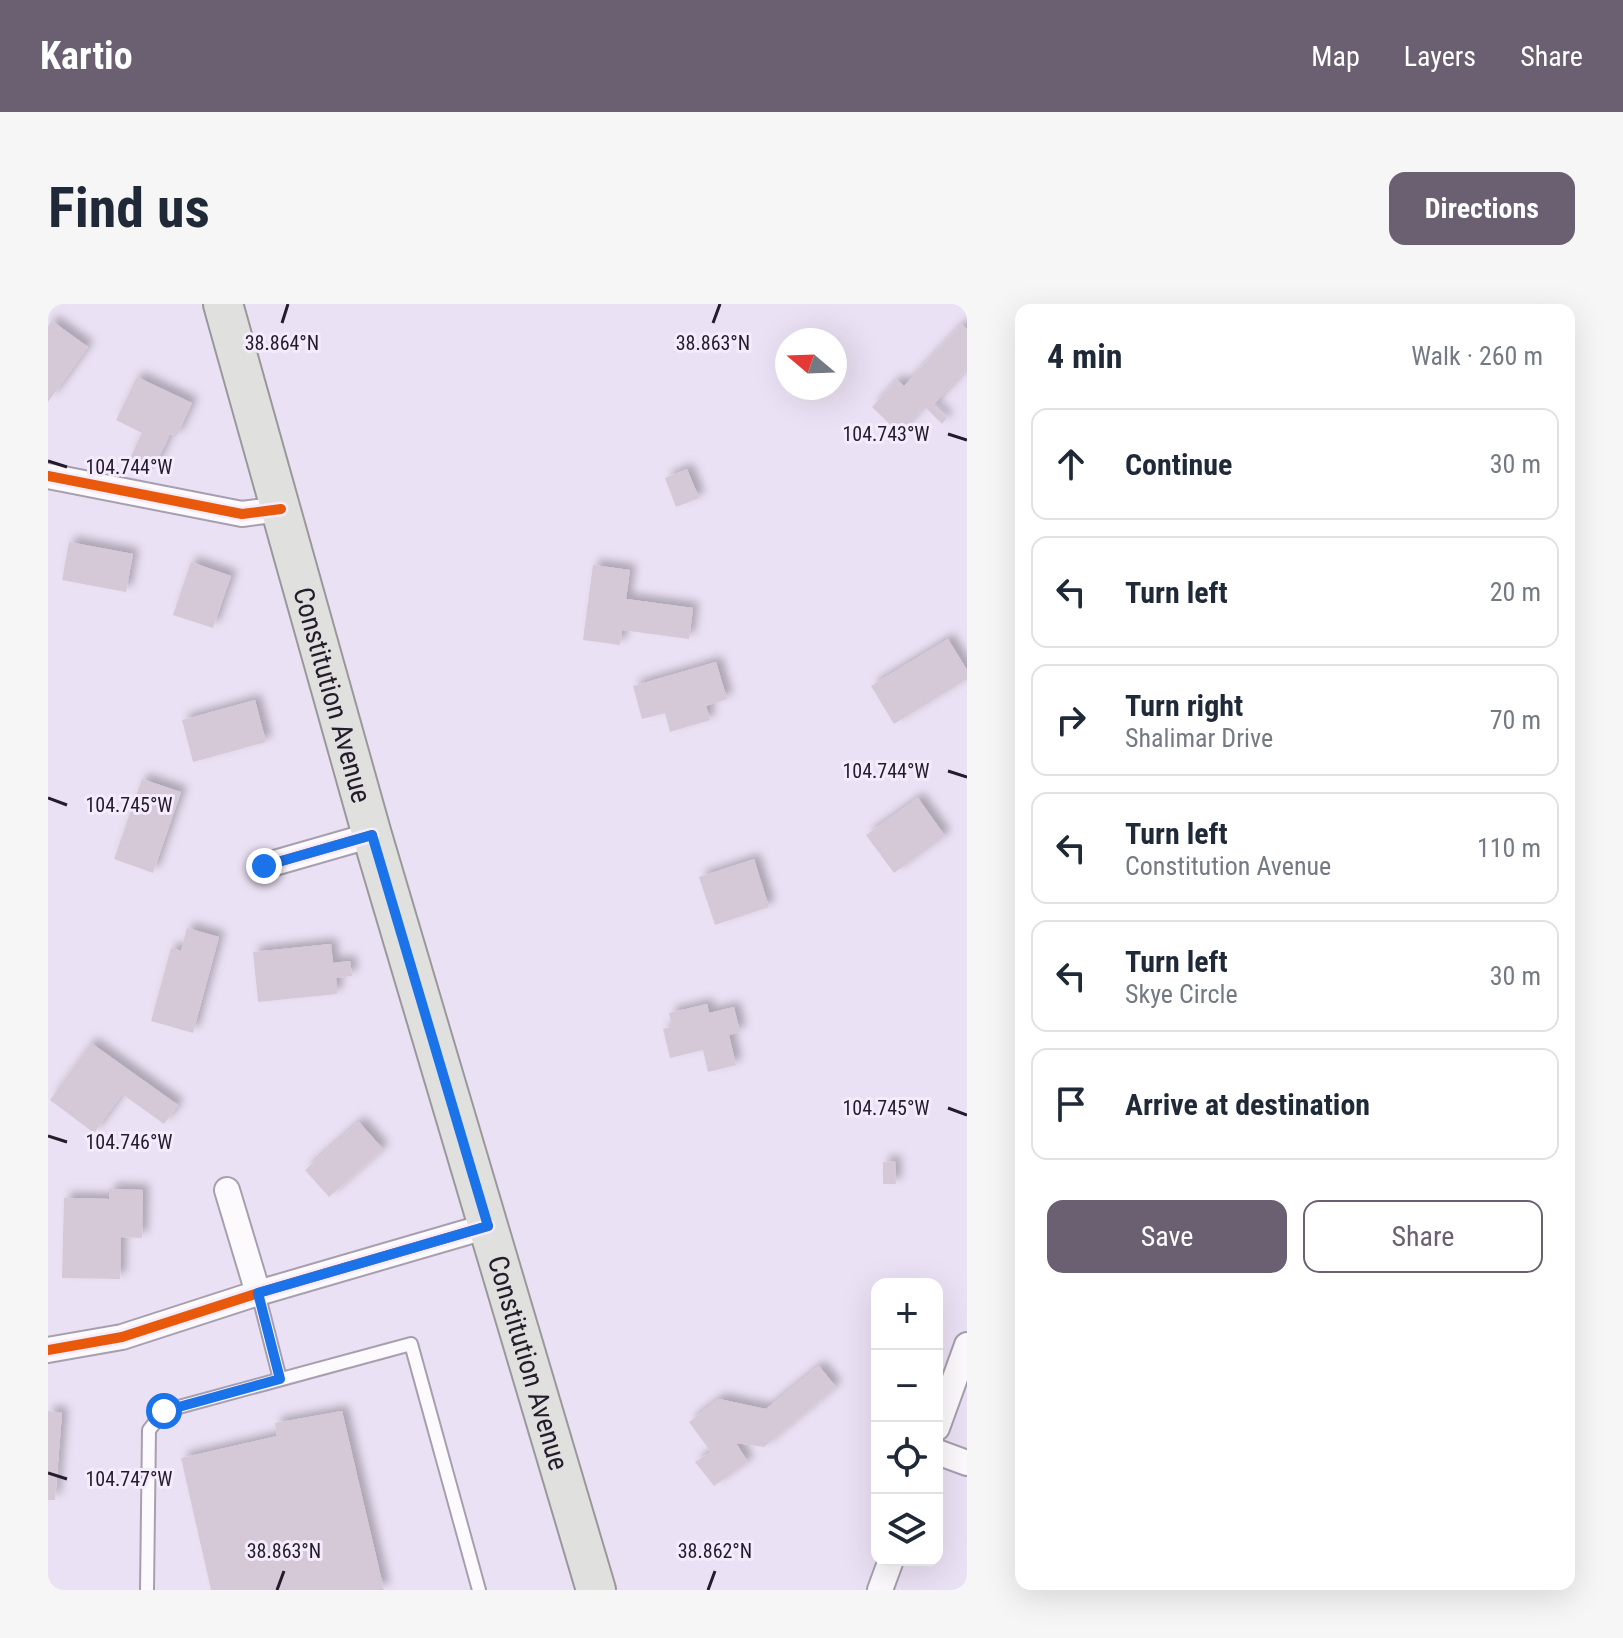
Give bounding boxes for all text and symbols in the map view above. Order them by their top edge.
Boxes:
text: Kartio [40,34,133,78]
text: Map [1311,40,1360,73]
text: Layers [1404,40,1476,73]
text: Share [1520,40,1583,73]
button: Directions [1389,172,1575,245]
text: Find us [48,175,210,241]
north arrow [775,328,847,400]
text: 38.864°N [245,331,319,355]
text: 38.863°N [676,331,750,355]
text: 4 min [1047,336,1123,376]
text: Walk · 260 m [1411,341,1543,371]
text: 104.743°W [842,422,930,446]
icon: ahead [1049,442,1093,486]
text: Continue [1125,447,1232,482]
text: 30 m [1490,449,1541,479]
text: 104.744°W [85,455,173,479]
icon: left [1049,570,1093,614]
text: Turn left [1125,575,1228,610]
text: 20 m [1490,577,1541,607]
street label: Constitution Avenue [287,583,379,806]
text: Turn right [1125,688,1243,723]
icon: right [1049,698,1093,742]
text: 70 m [1490,705,1541,735]
text: Shalimar Drive [1125,723,1273,753]
text: 104.744°W [842,759,930,783]
text: 104.745°W [85,793,173,817]
text: Turn left [1125,816,1228,851]
icon: left [1049,826,1093,870]
text: 110 m [1477,833,1541,863]
route end [246,848,282,884]
text: Constitution Avenue [1125,851,1331,881]
text: Turn left [1125,944,1228,979]
icon: left [1049,954,1093,998]
text: 30 m [1490,961,1541,991]
text: Skye Circle [1125,979,1238,1009]
icon: arrive [1049,1082,1093,1126]
text: Arrive at destination [1125,1087,1370,1122]
text: 104.745°W [842,1096,930,1120]
text: 104.746°W [85,1130,173,1154]
button: Save [1047,1200,1287,1273]
button: Share [1303,1200,1543,1273]
street label: Constitution Avenue [481,1252,576,1474]
map controls [871,1278,943,1566]
button: + [871,1278,943,1350]
button: − [871,1350,943,1422]
route start [146,1393,182,1429]
button: locate [871,1422,943,1494]
text: 104.747°W [85,1467,173,1491]
button: layers [871,1494,943,1566]
text: 38.863°N [247,1539,321,1563]
text: 38.862°N [678,1539,752,1563]

